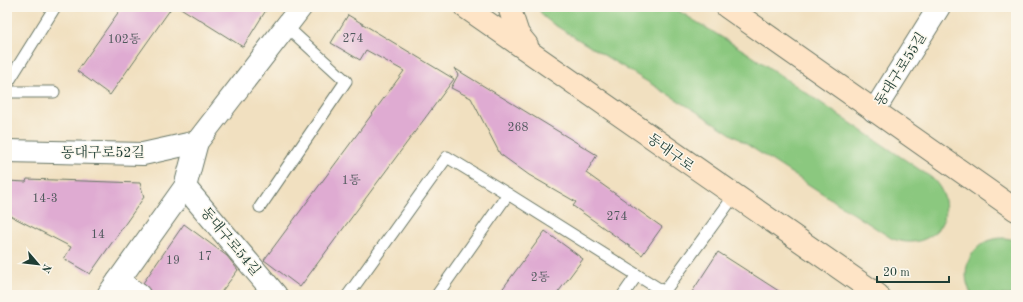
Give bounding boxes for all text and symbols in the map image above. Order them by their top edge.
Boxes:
street label: 동대구로55길 [872,30,929,109]
house number: 102동 [108,33,141,46]
house number: 274 [343,33,363,45]
house number: 268 [508,122,528,134]
street label: 동대구로 [644,130,697,175]
street label: 동대구로52길 [61,145,145,160]
house number: 1동 [342,174,361,187]
house number: 14-3 [32,193,58,205]
street label: 동대구로54길 [198,204,263,278]
house number: 274 [607,211,627,223]
house number: 14 [91,229,105,241]
north arrow [18,244,58,284]
house number: 17 [198,251,212,263]
house number: 19 [166,255,180,267]
scale bar [877,258,949,284]
text: N [38,262,52,275]
text: 20 m [883,267,910,279]
house number: 2동 [531,271,550,284]

